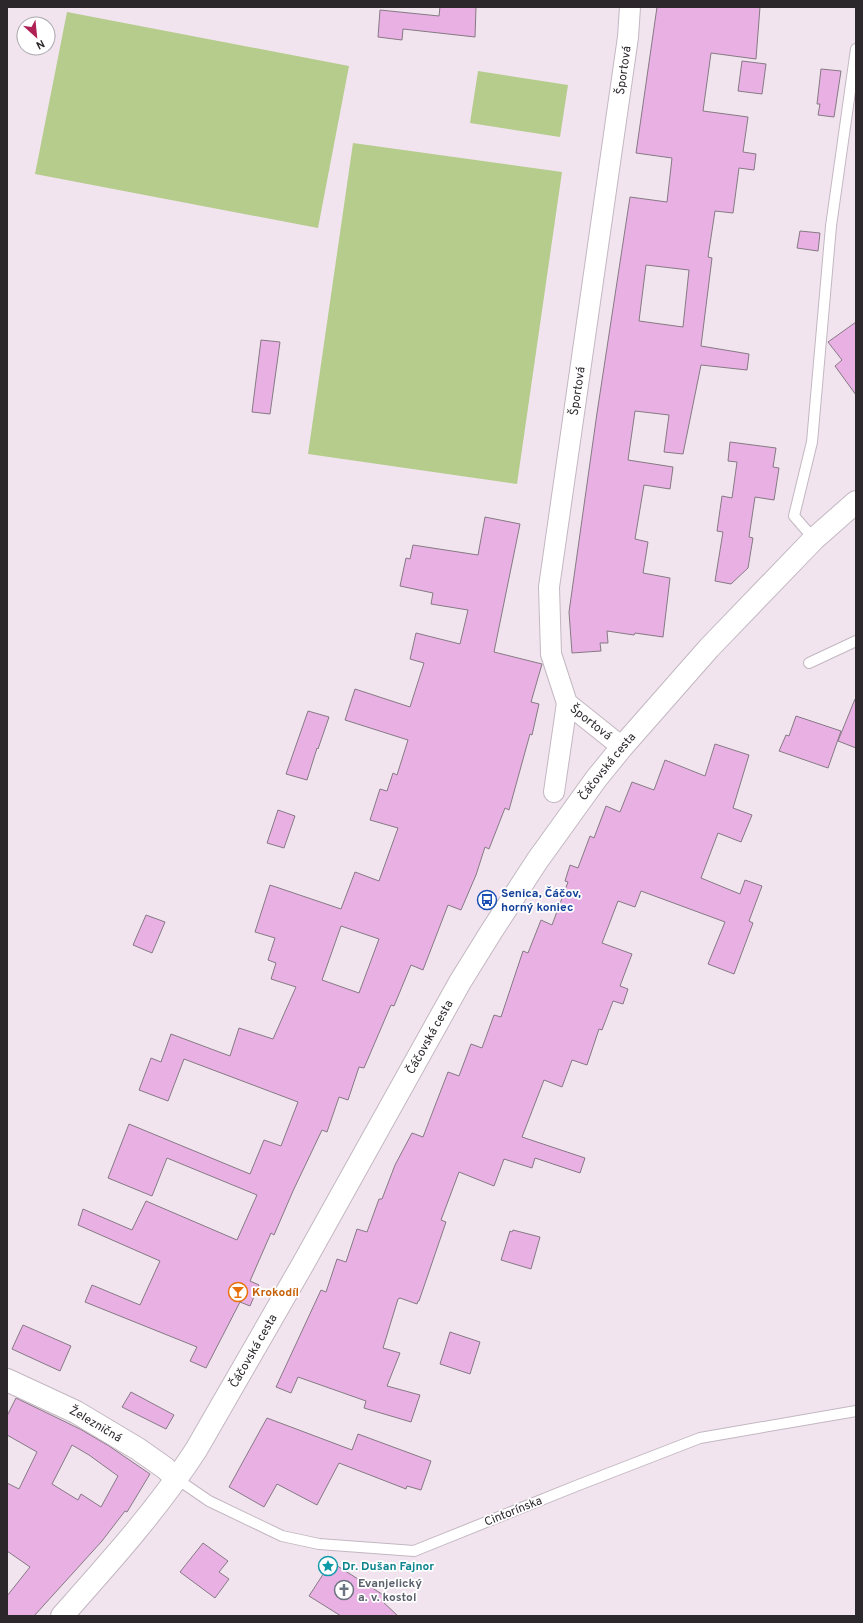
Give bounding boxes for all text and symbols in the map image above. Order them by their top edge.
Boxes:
north arrow [16,16,56,56]
text: N [33,36,47,52]
street label: Športová [613,45,636,96]
street label: Športová [567,366,590,417]
street label: Športová [566,701,615,744]
street label: Čáčovská cesta [576,730,640,804]
place label: Senica, Čáčov, horný koniec [501,886,581,916]
bus stop icon: Senica, Čáčov, horný koniec [476,889,498,911]
street label: Čáčovská cesta [403,997,457,1077]
bar icon: Krokodíl [227,1281,249,1303]
place label: Krokodíl [252,1285,299,1301]
street label: Čáčovská cesta [226,1311,281,1391]
street label: Železničná [66,1403,124,1447]
street label: Cintorínska [482,1493,545,1531]
place icon: Dr. Dušan Fajnor [317,1555,339,1577]
place label: Dr. Dušan Fajnor [342,1559,434,1575]
place label: Evanjelický a. v. kostol [358,1576,422,1606]
church icon: Evanjelický a. v. kostol [333,1579,355,1601]

